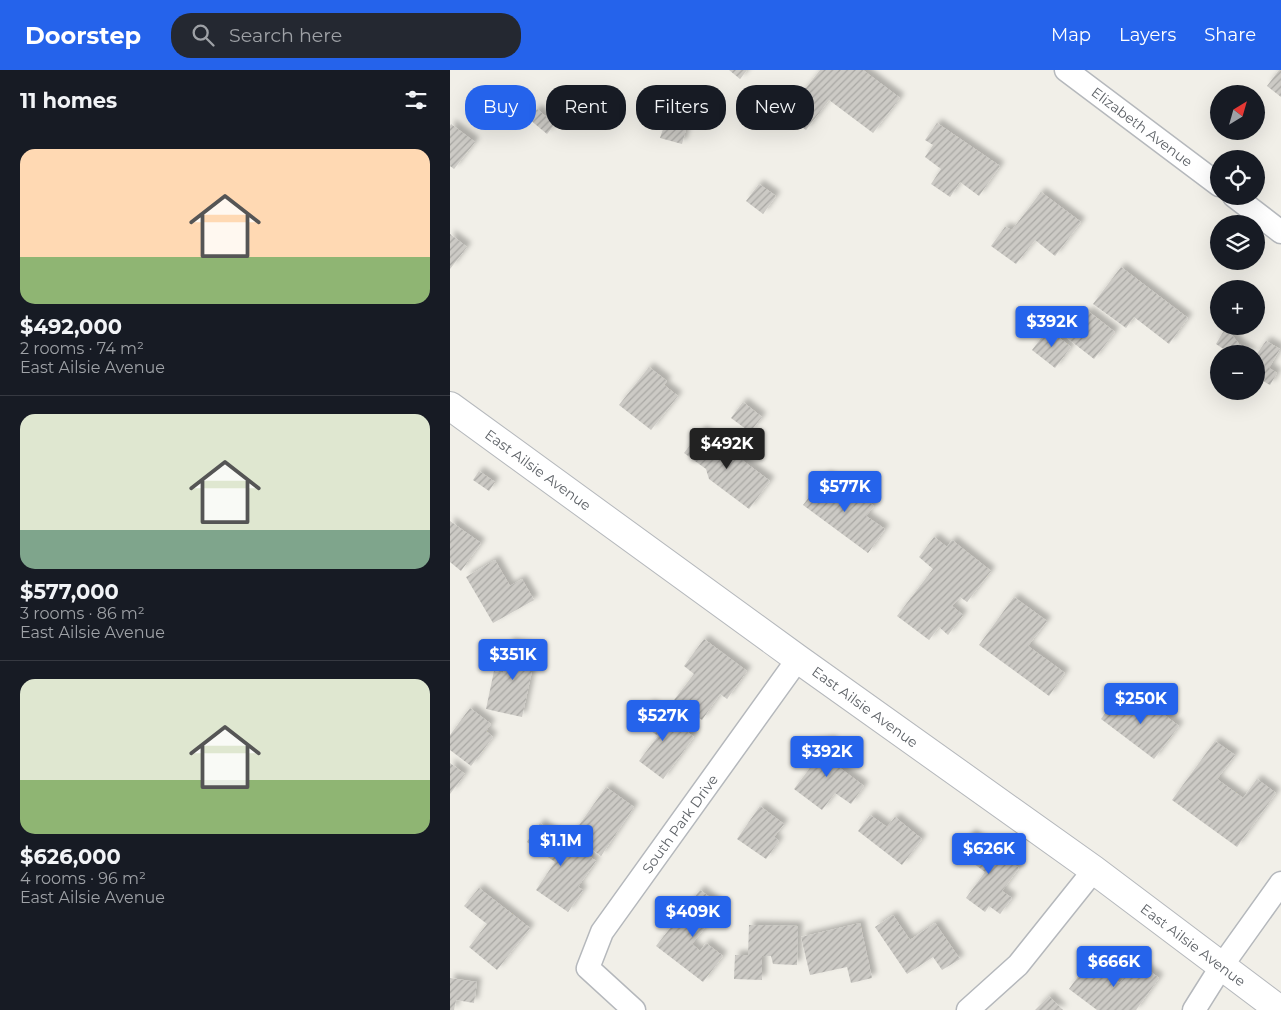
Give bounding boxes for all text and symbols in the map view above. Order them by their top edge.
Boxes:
search box [171,13,521,58]
text: Doorstep [25,21,141,50]
icon: search [189,21,217,49]
text: Search here [229,24,342,47]
text: Map [1051,24,1091,46]
text: Layers [1119,24,1176,46]
text: Share [1204,24,1256,46]
street label: Elizabeth Avenue [1088,83,1196,171]
chip: Buy [465,85,536,130]
chip: Rent [546,85,626,130]
chip: Filters [636,85,726,130]
chip: New [736,85,814,130]
north arrow [1210,85,1265,140]
map controls [1210,85,1265,400]
icon: filters [402,86,430,114]
text: 11 homes [20,88,117,113]
button: locate [1210,150,1265,205]
icon: home [180,181,270,271]
button: layers [1210,215,1265,270]
button: + [1210,280,1265,335]
pin: $392K [1017,306,1087,348]
text: $392K [1026,312,1078,331]
text: $492,000 [20,314,122,339]
text: 2 rooms · 74 m² [20,339,144,358]
button: − [1210,345,1265,400]
text: East Ailsie Avenue [20,358,165,377]
street label: East Ailsie Avenue [481,425,595,515]
pin: $492K [692,428,762,470]
text: $492K [701,434,753,453]
icon: home [180,447,270,537]
pin: $577K [810,470,880,513]
text: $577K [819,477,871,496]
text: $577,000 [20,579,119,604]
text: 3 rooms · 86 m² [20,604,145,623]
text: East Ailsie Avenue [20,623,165,642]
pin: $351K [478,638,548,681]
text: $351K [489,645,537,664]
street label: East Ailsie Avenue [808,662,922,752]
pin: $250K [1106,682,1176,725]
text: $250K [1115,689,1167,708]
pin: $527K [628,700,698,742]
text: $527K [638,706,688,725]
icon: home [180,712,270,802]
pin: $392K [792,736,862,778]
text: $392K [801,742,853,761]
street label: South Park Drive [638,771,722,877]
pin: $1.1M [526,824,596,867]
text: $1.1M [540,831,582,850]
pin: $626K [954,832,1024,875]
text: $626K [963,839,1015,858]
text: $626,000 [20,844,121,869]
text: 4 rooms · 96 m² [20,869,146,888]
text: East Ailsie Avenue [20,888,165,907]
pin: $409K [658,896,728,938]
street label: East Ailsie Avenue [1137,900,1249,990]
text: $409K [666,902,720,921]
pin: $666K [1079,946,1149,988]
text: $666K [1088,952,1140,971]

